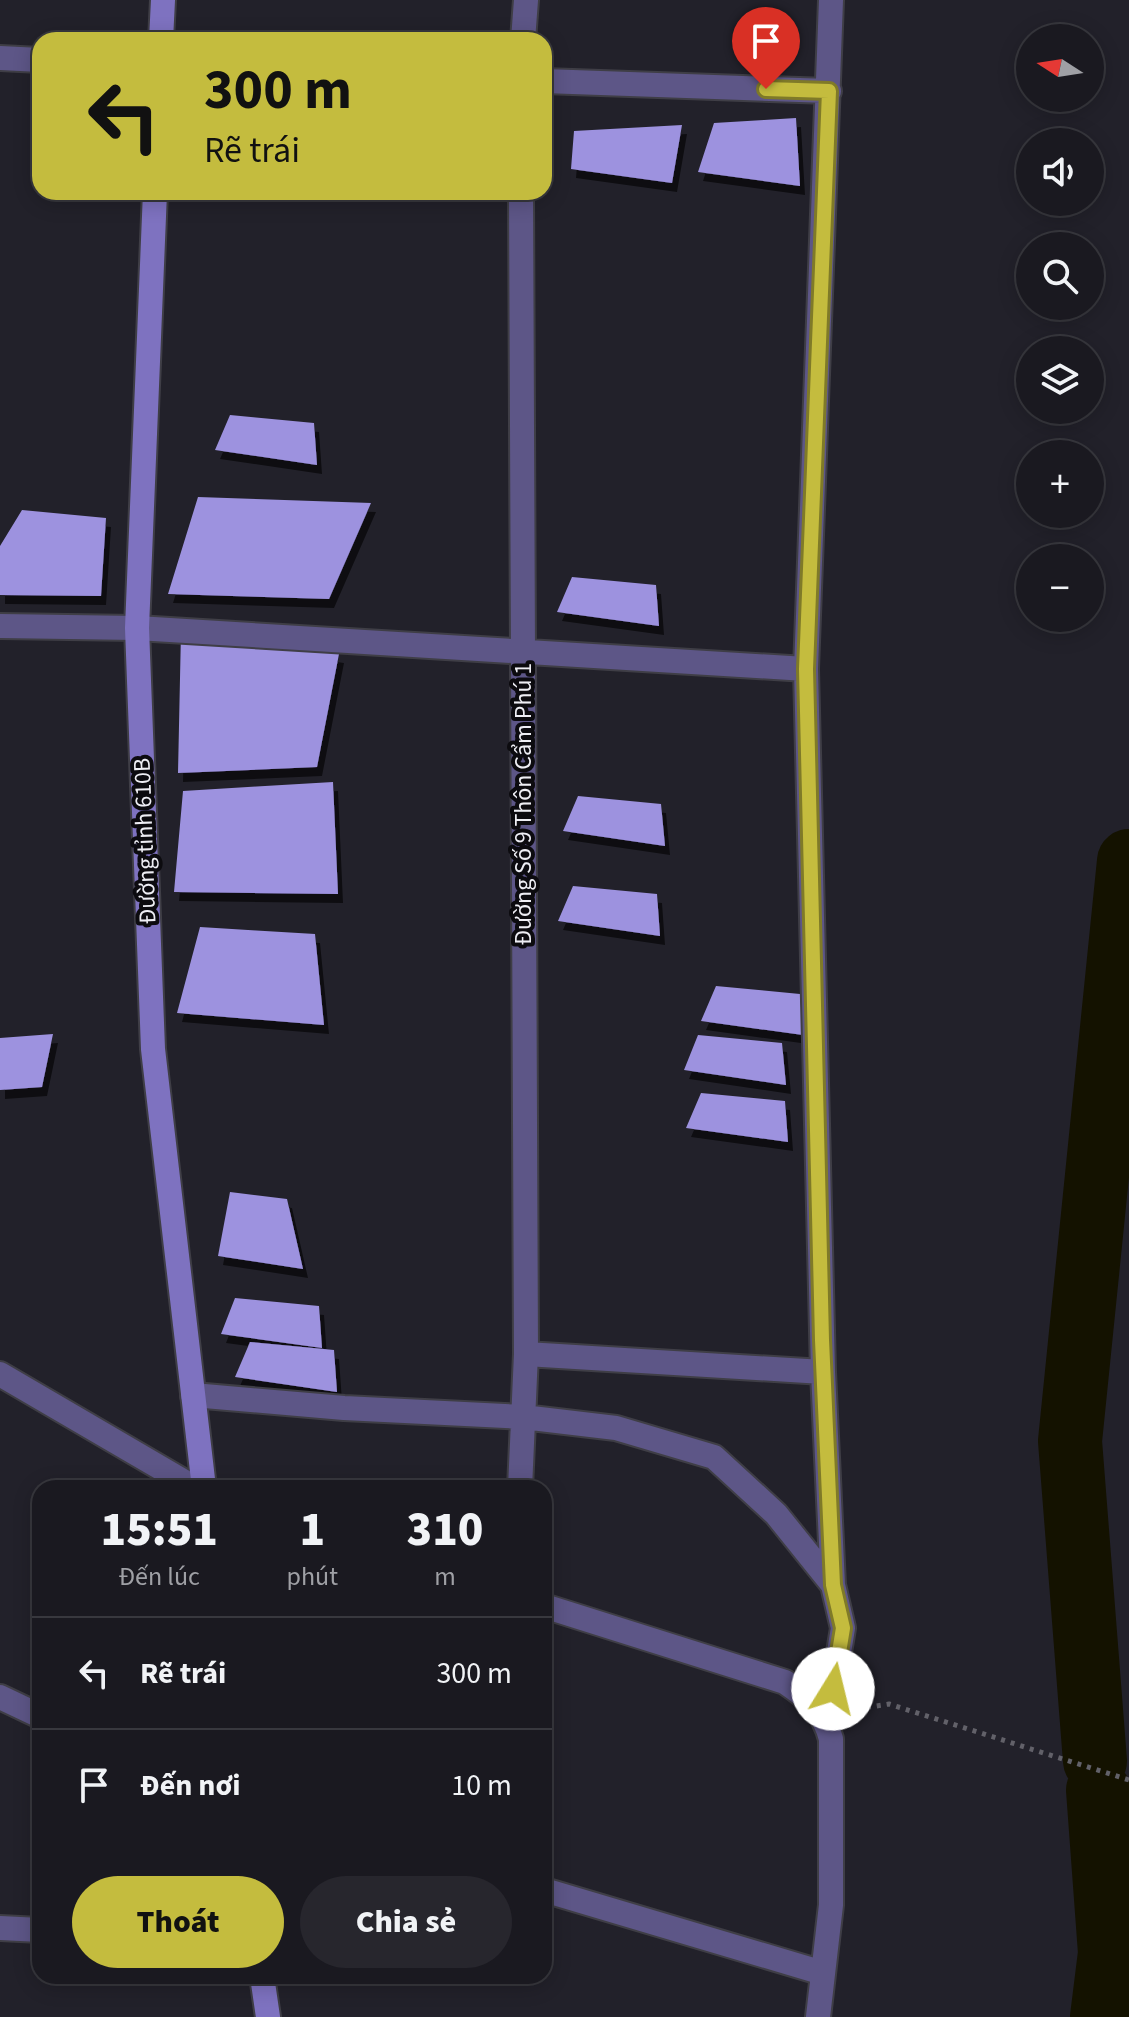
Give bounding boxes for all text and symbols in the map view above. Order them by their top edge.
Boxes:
pin [732,7,800,89]
icon: arrive [744,19,788,63]
north arrow [1016,24,1104,112]
map controls [1016,24,1104,632]
text: 300 m [204,51,352,130]
icon: left [72,64,176,168]
text: Rẽ trái [204,125,300,176]
button: sound [1016,128,1104,216]
button: search [1016,232,1104,320]
button: layers [1016,336,1104,424]
button: + [1016,440,1104,528]
button: − [1016,544,1104,632]
street label: Đường Số 9 Thôn Cẩm Phú 1 [506,663,541,945]
street label: Đường tỉnh 610B [125,757,165,925]
text: 15:51 [101,1496,218,1564]
text: 1 [299,1496,325,1564]
text: 310 [407,1496,483,1564]
text: Đến lúc [119,1558,200,1595]
text: phút [286,1558,338,1595]
text: m [434,1558,456,1595]
position arrow [791,1647,875,1731]
icon: left [72,1651,116,1695]
text: Rẽ trái [140,1652,226,1695]
text: 300 m [436,1652,512,1695]
icon: arrive [72,1763,116,1807]
text: Đến nơi [140,1764,240,1807]
text: 10 m [451,1764,512,1807]
button: Thoát [72,1876,284,1968]
button: Chia sẻ [300,1876,512,1968]

